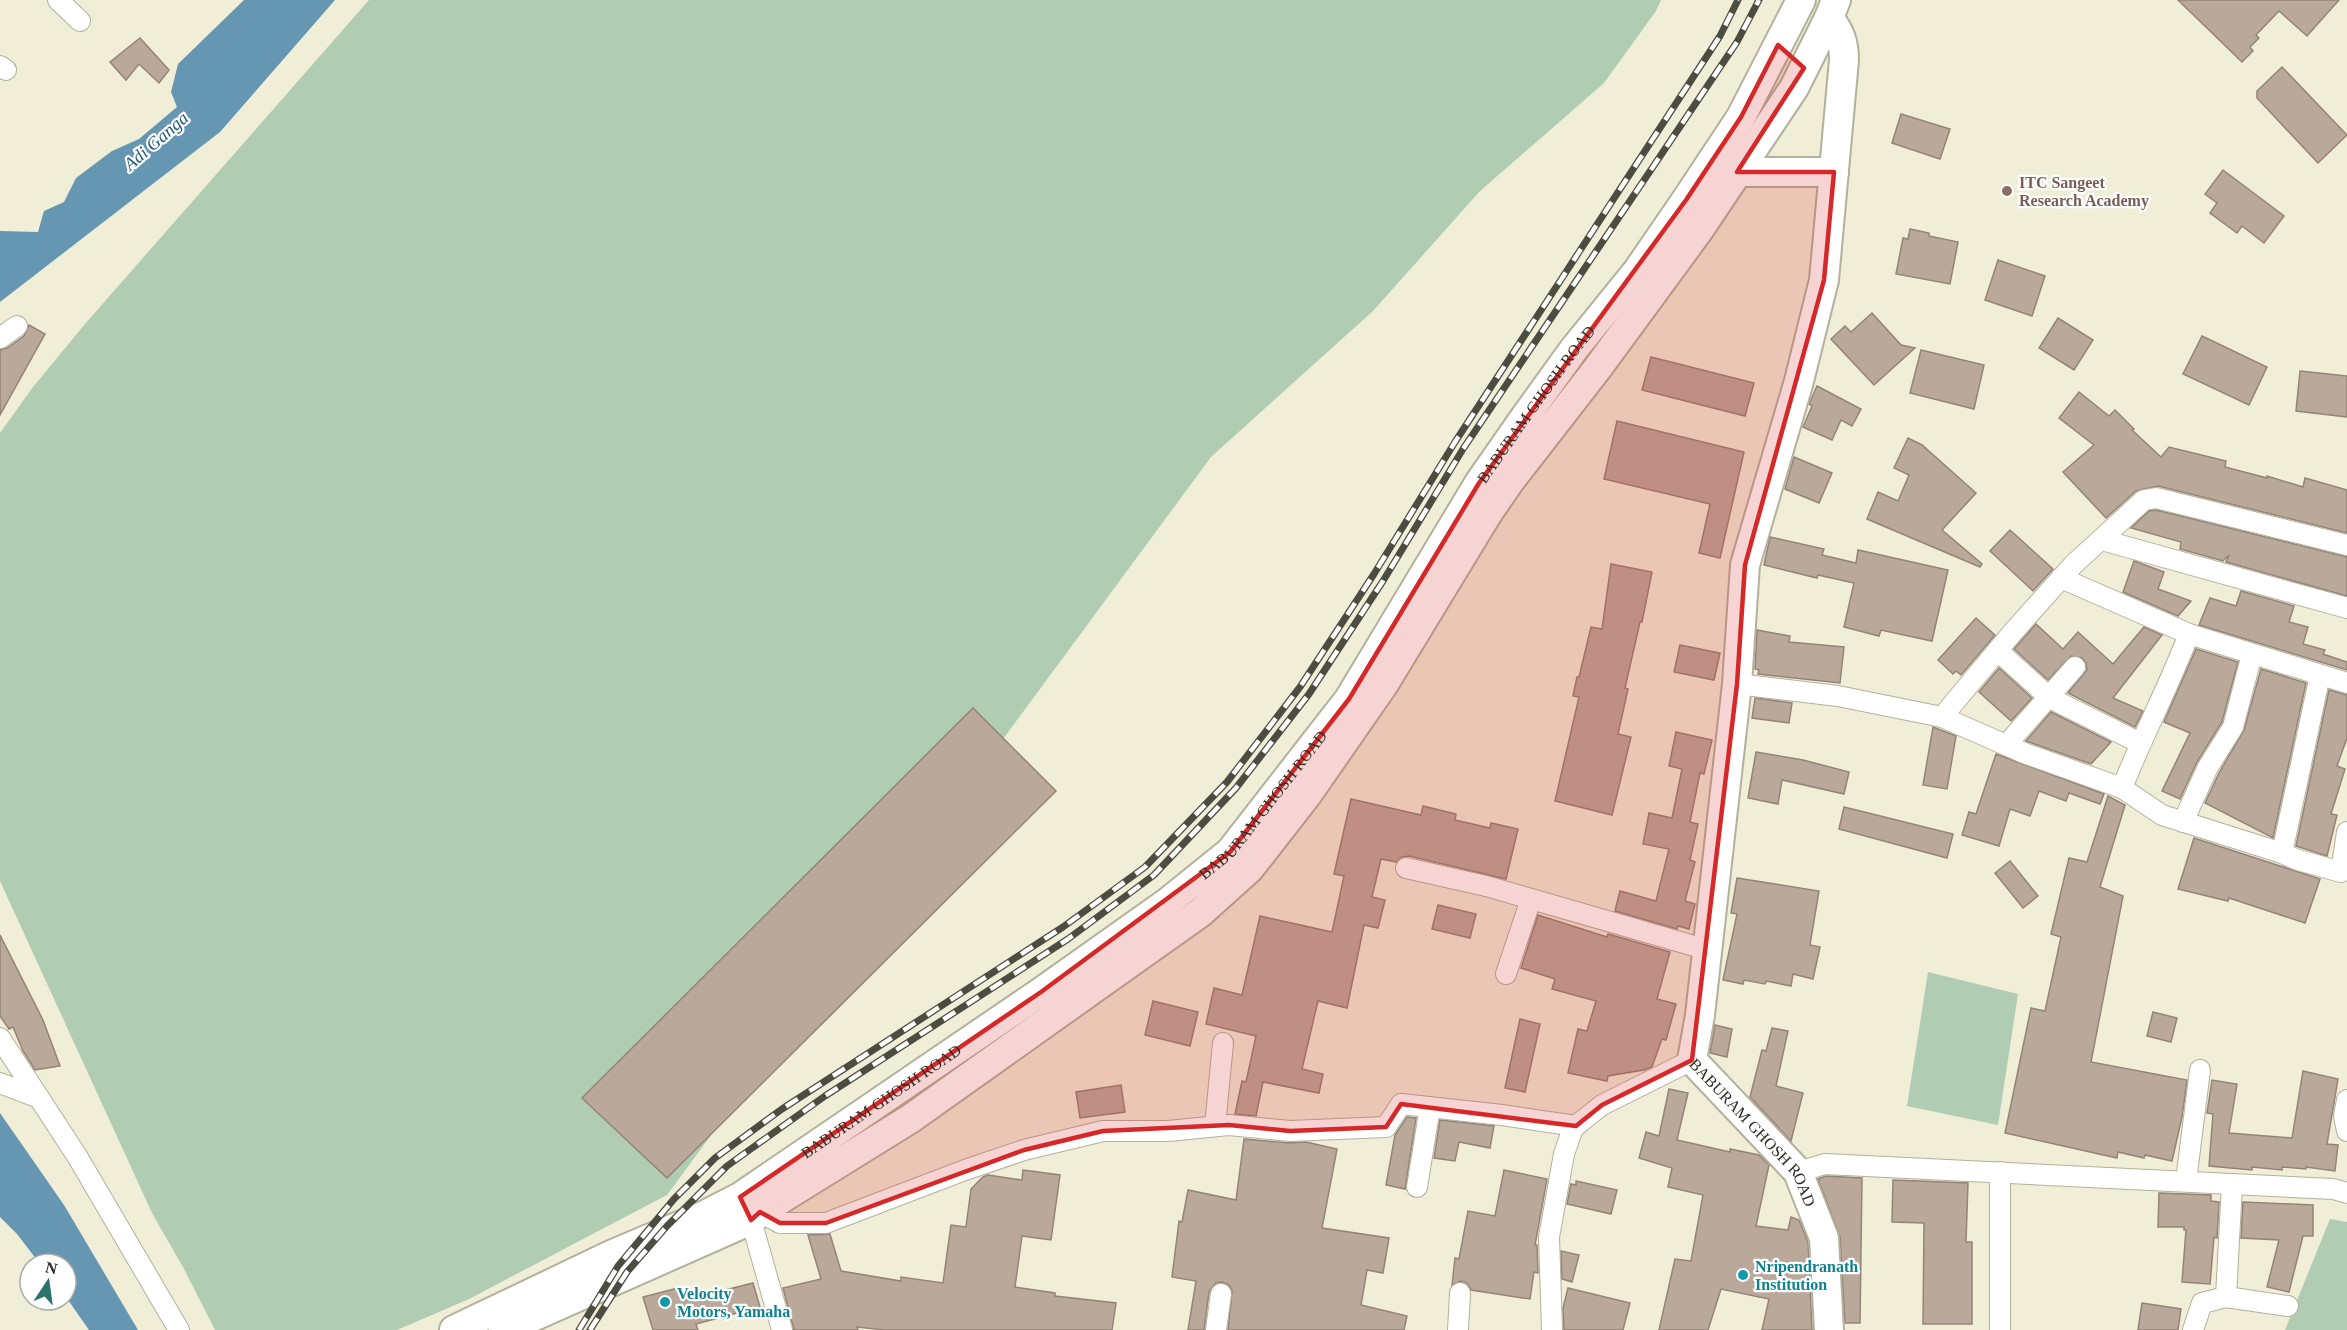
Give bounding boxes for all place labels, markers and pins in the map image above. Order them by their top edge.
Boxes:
place label: ITC Sangeet Research Academy [2019,174,2149,210]
marker: ITC Sangeet Research Academy [2000,184,2014,198]
place label: Nripendranath Institution [1755,1258,1858,1293]
marker: Nripendranath Institution [1736,1268,1750,1282]
place label: Velocity Motors, Yamaha [677,1285,790,1320]
marker: Velocity Motors, Yamaha [658,1295,672,1309]

